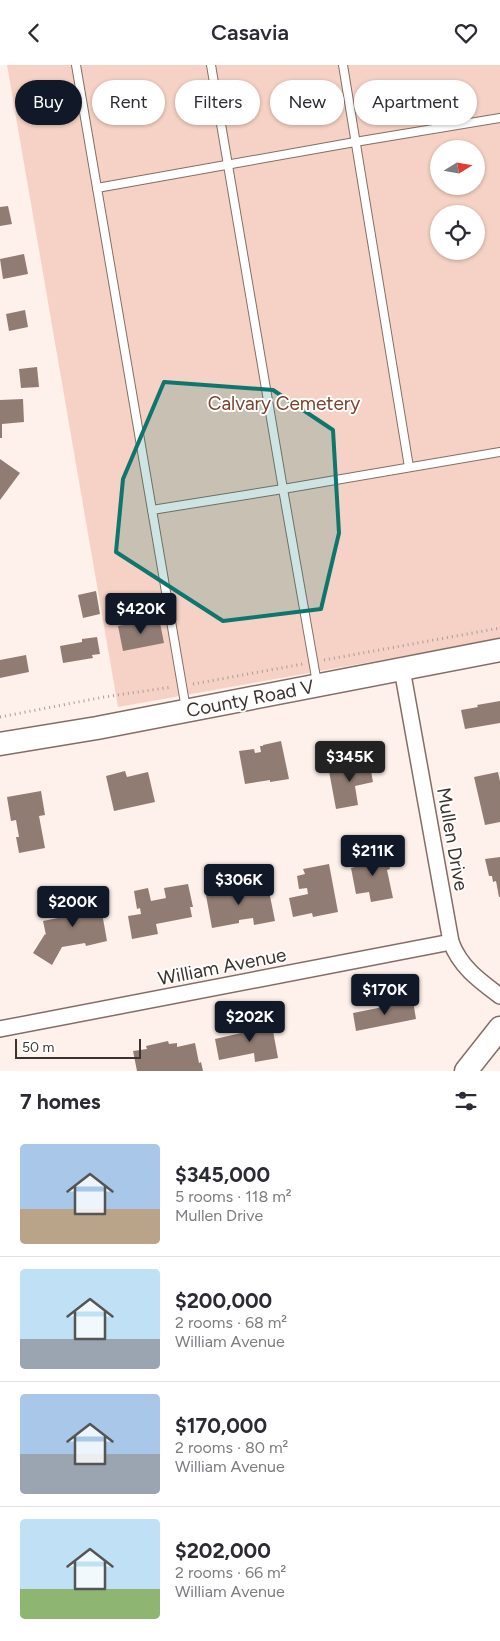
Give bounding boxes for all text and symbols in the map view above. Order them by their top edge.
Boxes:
icon: back [20,19,48,47]
text: Casavia [211,19,289,46]
icon: heart [452,19,480,47]
chip: Buy [15,80,82,125]
chip: Rent [92,80,165,125]
chip: Filters [175,80,260,125]
chip: New [270,80,344,125]
chip: Apartment [354,80,477,125]
north arrow [430,140,485,195]
map controls [430,140,485,260]
button: locate [430,205,485,260]
park label: Calvary Cemetery [208,392,360,415]
pin: $420K [106,593,176,635]
text: $420K [116,599,166,618]
street label: County Road V [184,675,316,722]
pin: $345K [315,741,385,783]
text: $345K [326,747,374,766]
street label: Mullen Drive [432,786,473,893]
pin: $211K [338,835,408,877]
text: $211K [352,841,394,860]
pin: $306K [204,863,274,906]
text: $306K [215,870,263,889]
pin: $200K [38,885,108,928]
text: $200K [48,892,98,911]
street label: William Avenue [156,943,288,990]
pin: $170K [350,973,420,1016]
text: $170K [362,980,408,999]
pin: $202K [215,1001,285,1043]
text: $202K [226,1007,274,1026]
scale bar [15,1036,141,1059]
text: 50 m [22,1039,54,1056]
icon: filters [452,1087,480,1115]
text: 7 homes [20,1089,101,1114]
text: $345,000 [175,1162,270,1187]
icon: home [60,1164,120,1224]
text: 5 rooms · 118 m² [175,1187,292,1206]
text: Mullen Drive [175,1206,263,1225]
text: $200,000 [175,1288,272,1313]
icon: home [60,1289,120,1349]
text: 2 rooms · 68 m² [175,1313,287,1332]
text: William Avenue [175,1332,285,1351]
text: $170,000 [175,1413,267,1438]
icon: home [60,1414,120,1474]
text: 2 rooms · 80 m² [175,1438,288,1457]
text: William Avenue [175,1457,285,1476]
text: $202,000 [175,1538,271,1563]
icon: home [60,1539,120,1599]
text: 2 rooms · 66 m² [175,1563,286,1582]
text: William Avenue [175,1582,285,1601]

